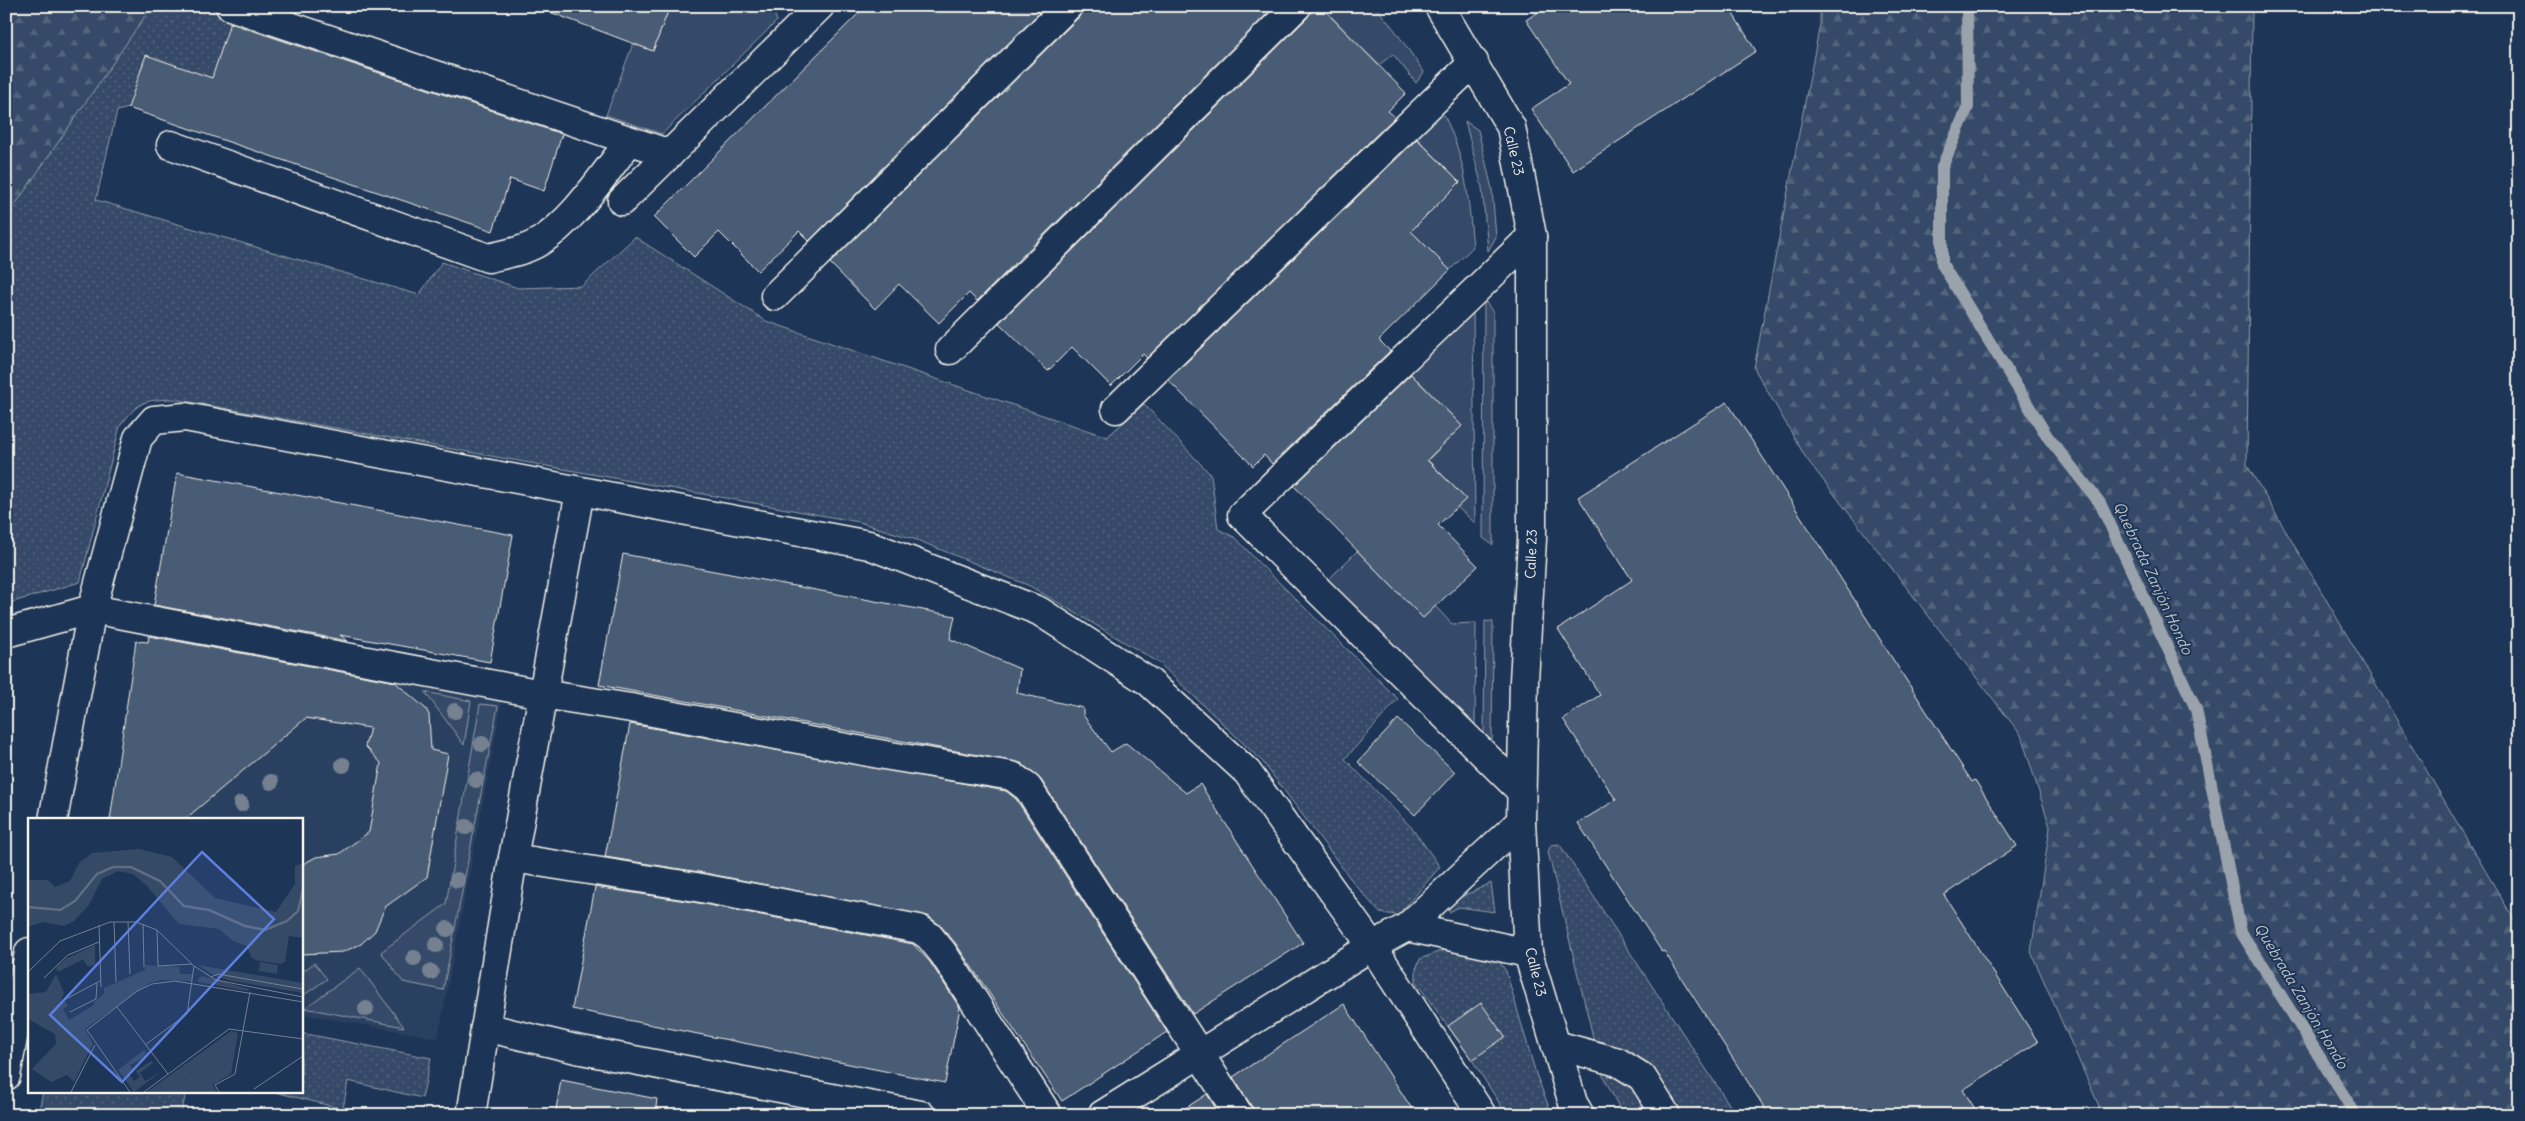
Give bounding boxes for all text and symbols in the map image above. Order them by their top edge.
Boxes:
street label: Calle 23 [1500,125,1528,177]
water label: Quebrada Zanjón Hondo [2110,498,2198,659]
street label: Calle 23 [1521,529,1541,579]
inset map [28,818,302,1094]
water label: Quebrada Zanjón Hondo [2250,920,2353,1073]
street label: Calle 23 [1521,946,1551,998]

